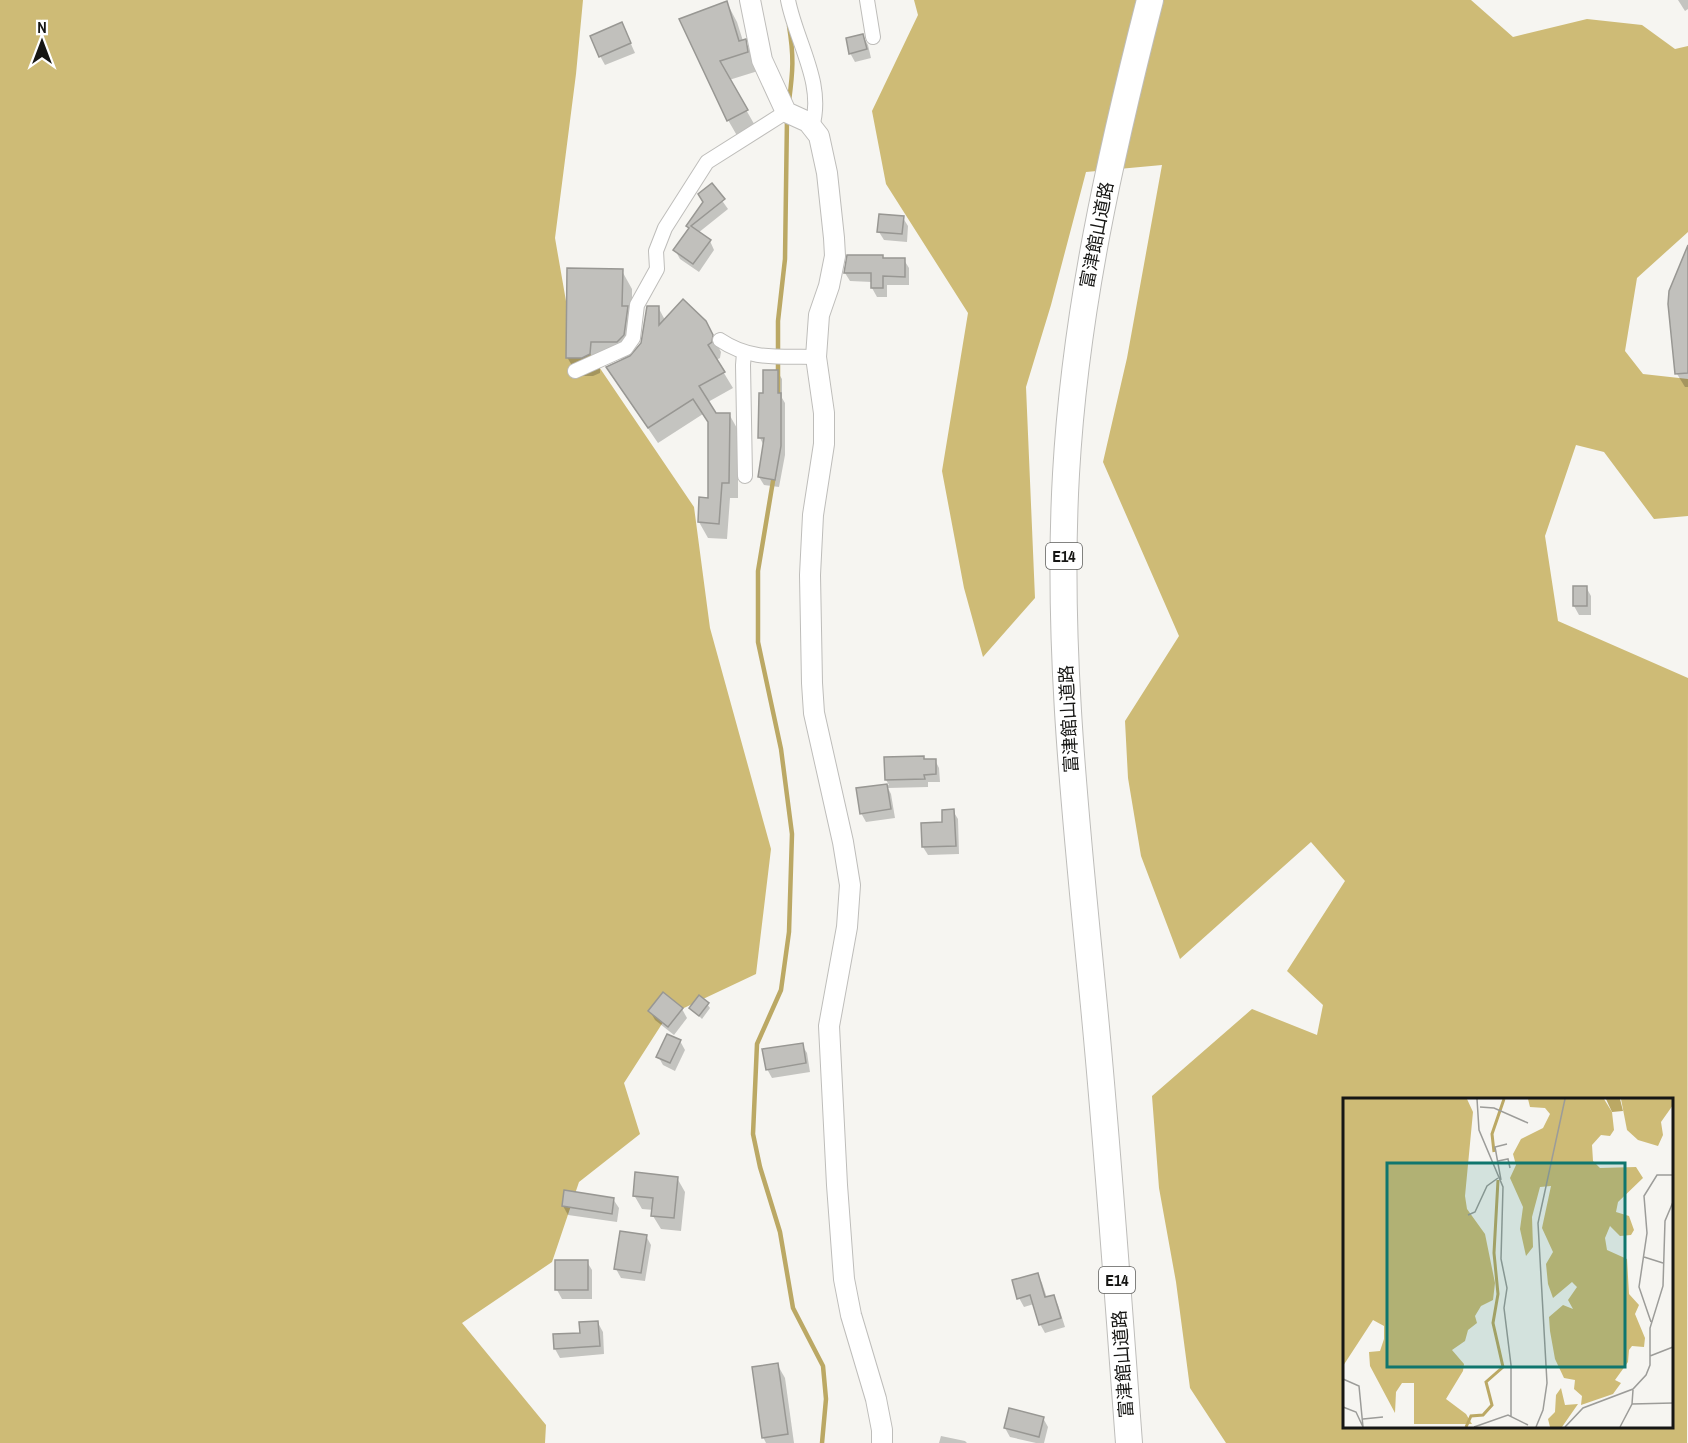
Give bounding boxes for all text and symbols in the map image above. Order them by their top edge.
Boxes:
north arrow [12,12,72,72]
text: N [37,16,47,38]
street label: 富津館山道路 [1074,180,1119,290]
road number: E14 [1046,543,1082,569]
street label: 富津館山道路 [1053,664,1084,774]
inset map [1343,1098,1673,1428]
road number: E14 [1099,1267,1135,1293]
street label: 富津館山道路 [1106,1309,1139,1419]

